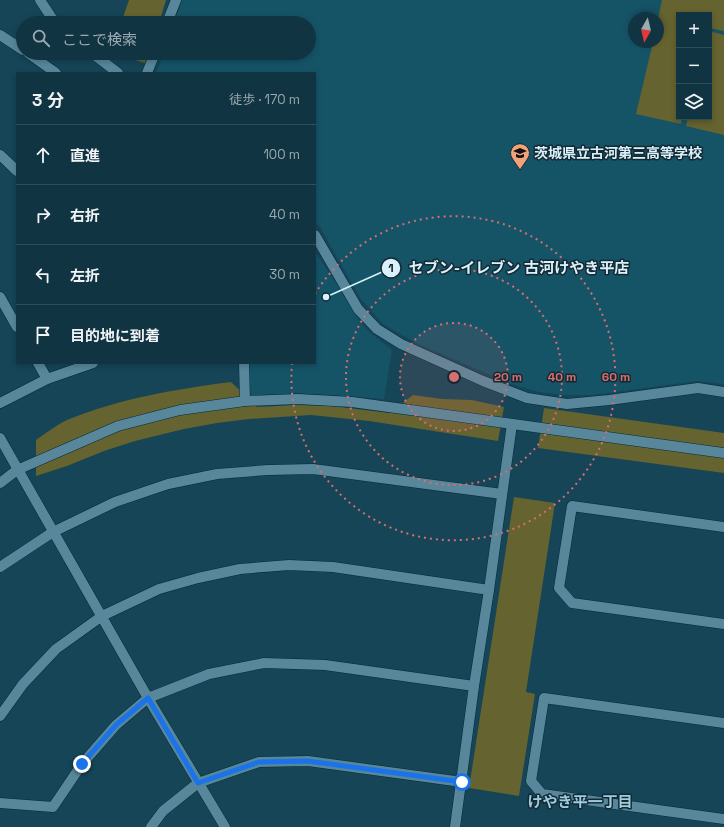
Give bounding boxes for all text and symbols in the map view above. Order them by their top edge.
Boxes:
north arrow [628,12,664,48]
map controls [676,12,712,120]
button: + [676,12,712,48]
search box [16,16,316,60]
icon: search [30,27,52,49]
text: ここで検索 [62,30,137,49]
button: − [676,48,712,84]
button: layers [676,84,712,120]
text: 3 分 [32,89,64,111]
text: 徒歩 · 170 m [229,91,300,108]
school or university icon: 茨城県立古河第三高等学校 [509,142,531,170]
icon: ahead [32,144,54,166]
place label: 茨城県立古河第三高等学校 [534,144,702,162]
text: 直進 [70,146,100,165]
text: 100 m [263,146,300,163]
icon: right [32,204,54,226]
text: 右折 [70,206,100,225]
text: 40 m [269,206,300,223]
callout: セブン-イレブン 古河けやき平店 [381,254,638,281]
text: セブン-イレブン 古河けやき平店 [409,258,629,277]
text: 1 [388,260,394,276]
icon: left [32,264,54,286]
text: 左折 [70,266,100,285]
text: 30 m [269,266,300,283]
icon: arrive [32,324,54,346]
text: 目的地に到着 [70,326,160,345]
text: 20 m [494,369,522,385]
text: 40 m [548,369,576,385]
text: 60 m [602,369,630,385]
centre of rings [447,370,461,384]
route end [73,755,91,773]
route start [453,773,471,791]
district label: けやき平一丁目 [527,792,633,811]

